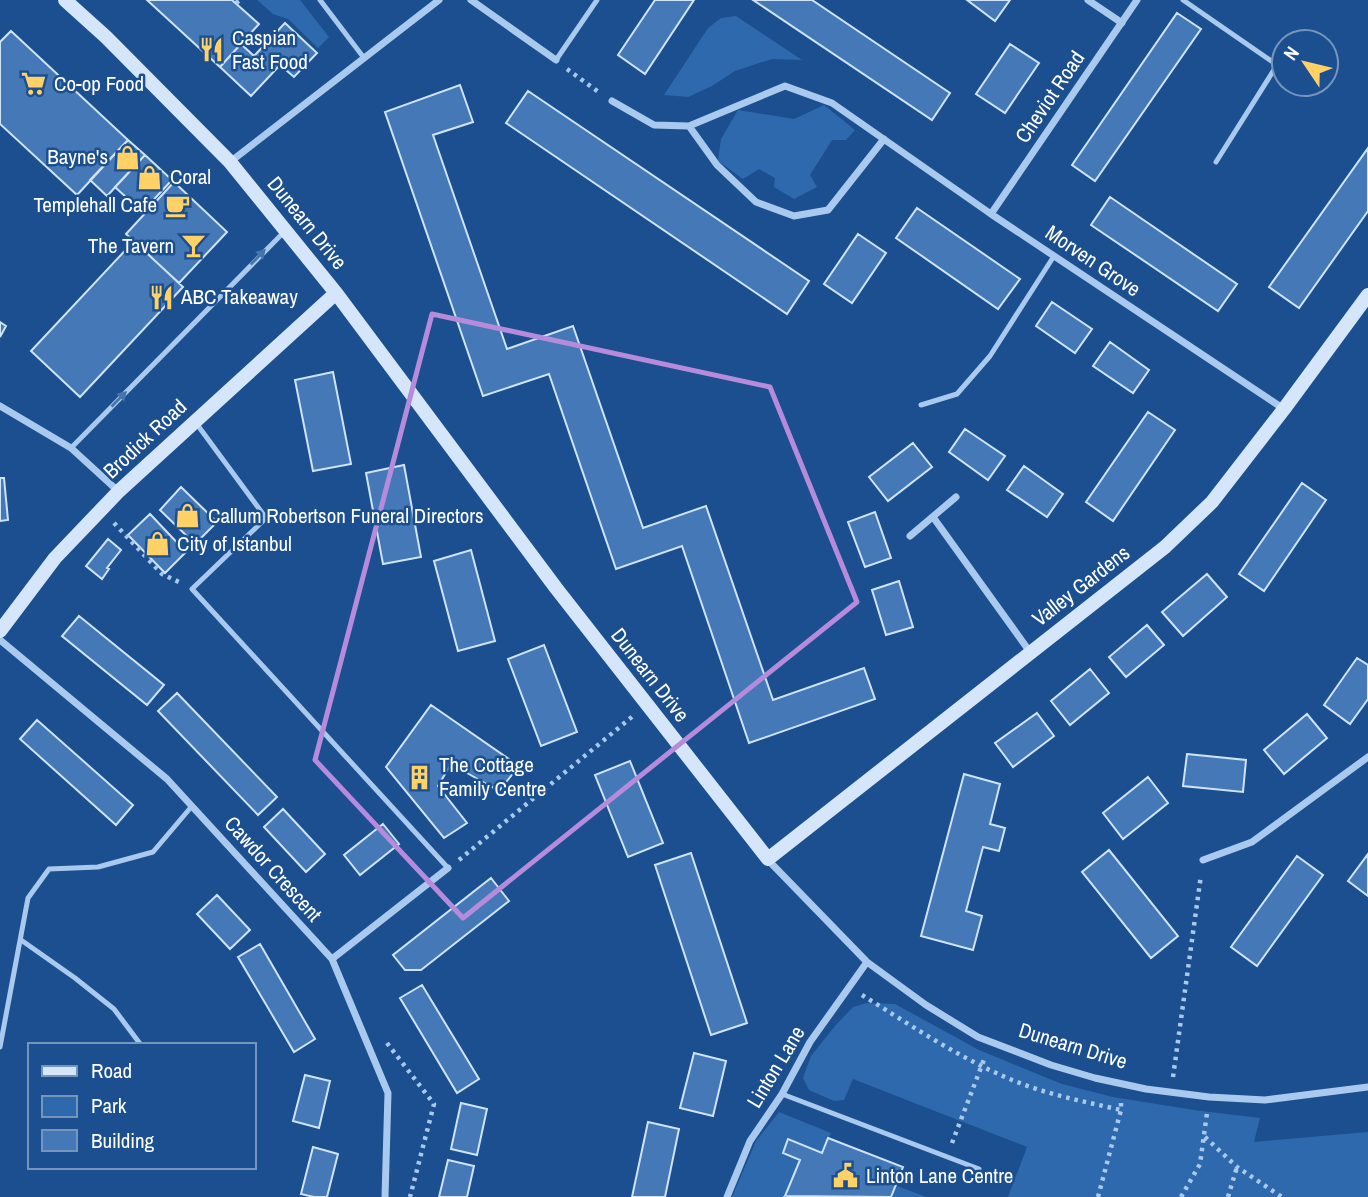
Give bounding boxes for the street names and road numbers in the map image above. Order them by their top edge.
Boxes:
street label: Cheviot Road [1008,45,1091,148]
street label: Dunearn Drive [261,170,354,275]
street label: Morven Grove [1040,218,1147,303]
street label: Brodick Road [97,392,193,485]
street label: Valley Gardens [1026,538,1136,633]
street label: Dunearn Drive [604,622,696,728]
street label: Cawdor Crescent [218,810,329,928]
street label: Dunearn Drive [1015,1015,1131,1076]
street label: Linton Lane [740,1020,811,1113]

